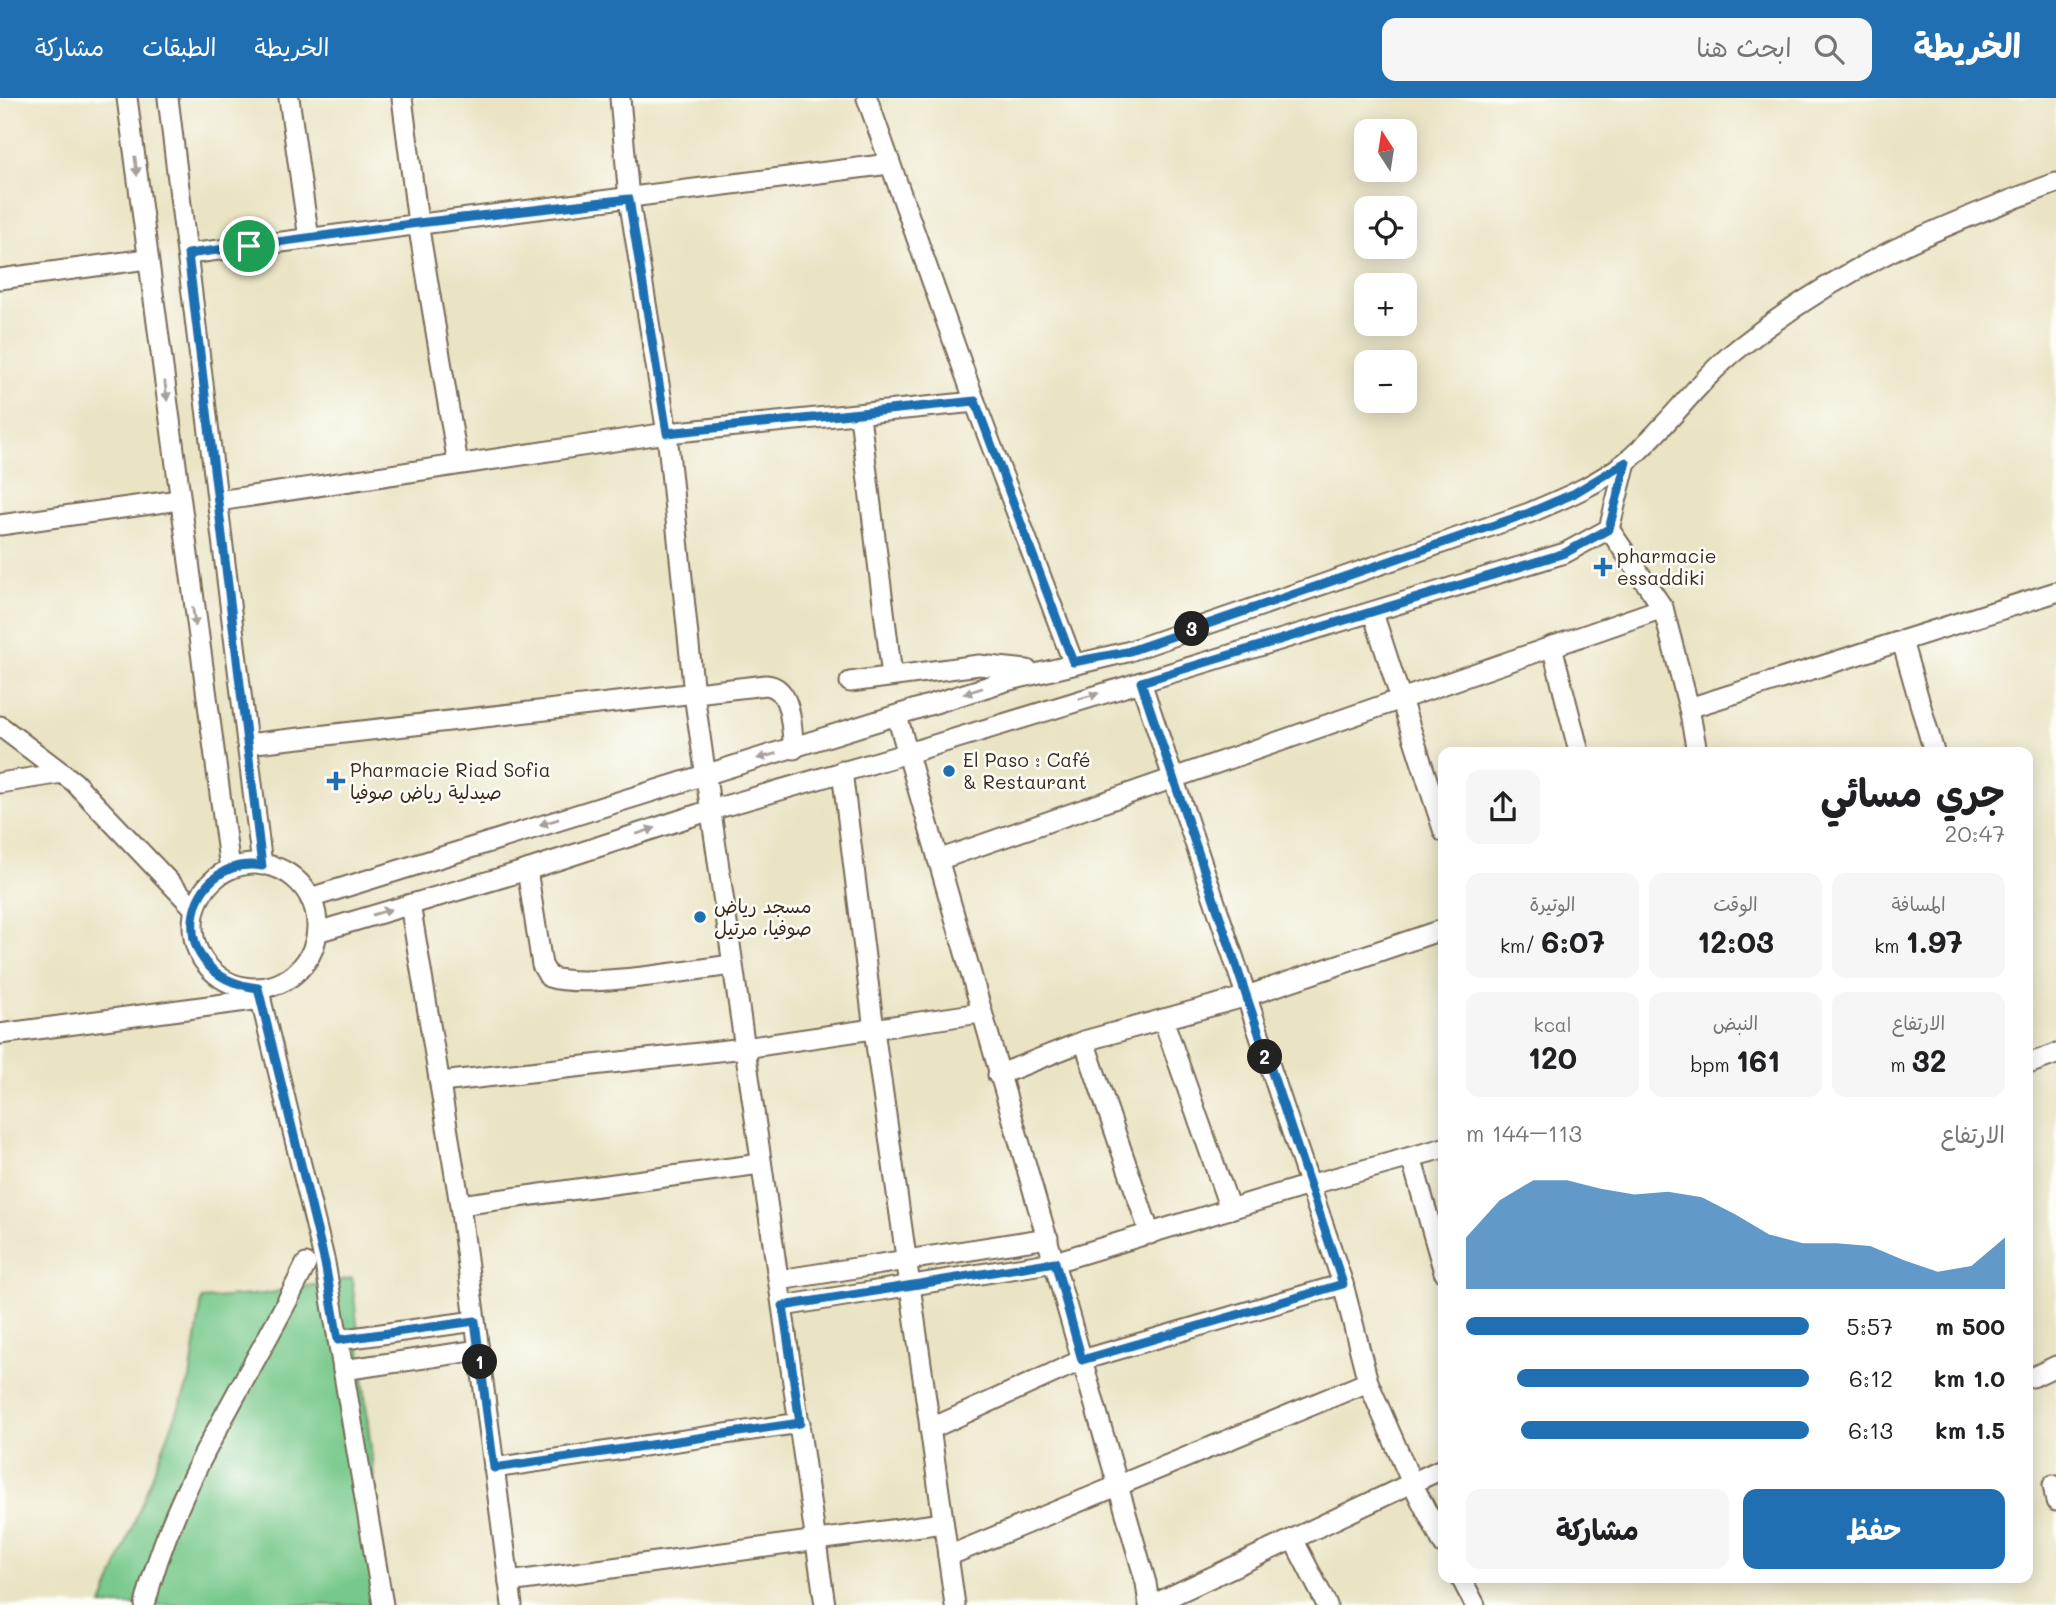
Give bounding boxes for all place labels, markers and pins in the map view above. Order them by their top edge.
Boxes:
pin [219,216,279,276]
place label: pharmacie essaddiki [1617,543,1717,590]
marker: pharmacie essaddiki [1595,559,1611,575]
pin: 3 [1174,612,1210,646]
place label: El Paso : Café & Restaurant [963,747,1091,794]
place label: Pharmacie Riad Sofia صيدلية رياض صوفيا [350,757,550,804]
marker: El Paso : Café & Restaurant [941,763,957,779]
marker: Pharmacie Riad Sofia صيدلية رياض صوفيا [328,773,344,789]
place label: مسجد رياض صوفيا، مرتیل [714,893,812,940]
marker: مسجد رياض صوفيا، مرتیل [692,909,708,925]
pin: 2 [1248,1040,1282,1074]
pin: 1 [462,1344,498,1380]

